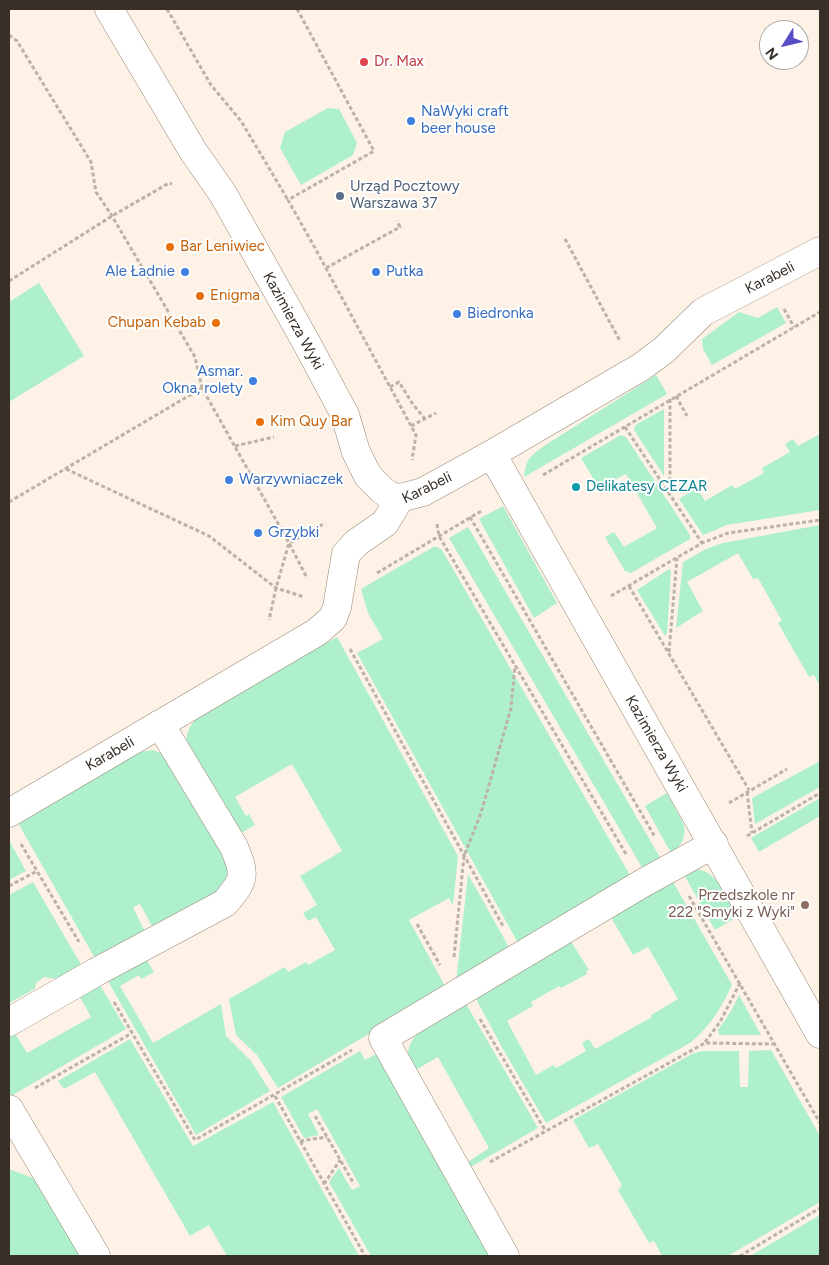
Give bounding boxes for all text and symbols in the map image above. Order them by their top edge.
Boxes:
north arrow [759,20,809,70]
text: N [762,44,782,63]
place label: Dr. Max [374,53,424,71]
marker: Dr. Max [358,56,370,68]
place label: NaWyki craft beer house [421,103,509,138]
marker: NaWyki craft beer house [405,115,417,127]
place label: Urząd Pocztowy Warszawa 37 [350,178,460,213]
marker: Urząd Pocztowy Warszawa 37 [334,190,346,202]
place label: Bar Leniwiec [180,238,265,256]
marker: Bar Leniwiec [164,241,176,253]
street label: Karabeli [742,258,798,298]
place label: Ale Ładnie [105,263,175,281]
place label: Putka [386,263,423,281]
marker: Ale Ładnie [179,266,191,278]
marker: Putka [370,266,382,278]
street label: Kazimierza Wyki [259,269,327,373]
place label: Enigma [210,287,260,305]
marker: Enigma [194,290,206,302]
place label: Biedronka [467,305,534,323]
marker: Biedronka [451,308,463,320]
place label: Chupan Kebab [107,314,206,332]
marker: Chupan Kebab [210,317,222,329]
place label: Asmar. Okna, rolety [162,363,243,398]
marker: Asmar. Okna, rolety [247,375,259,387]
place label: Kim Quy Bar [270,413,353,431]
marker: Kim Quy Bar [254,416,266,428]
street label: Karabeli [399,468,455,508]
place label: Warzywniaczek [239,471,343,489]
marker: Warzywniaczek [223,474,235,486]
place label: Delikatesy CEZAR [586,478,707,496]
marker: Delikatesy CEZAR [570,481,582,493]
place label: Grzybki [268,524,319,542]
marker: Grzybki [252,527,264,539]
street label: Kazimierza Wyki [621,692,691,796]
street label: Karabeli [82,733,138,775]
place label: Przedszkole nr 222 "Smyki z Wyki" [668,887,795,922]
marker: Przedszkole nr 222 "Smyki z Wyki" [799,899,811,911]

